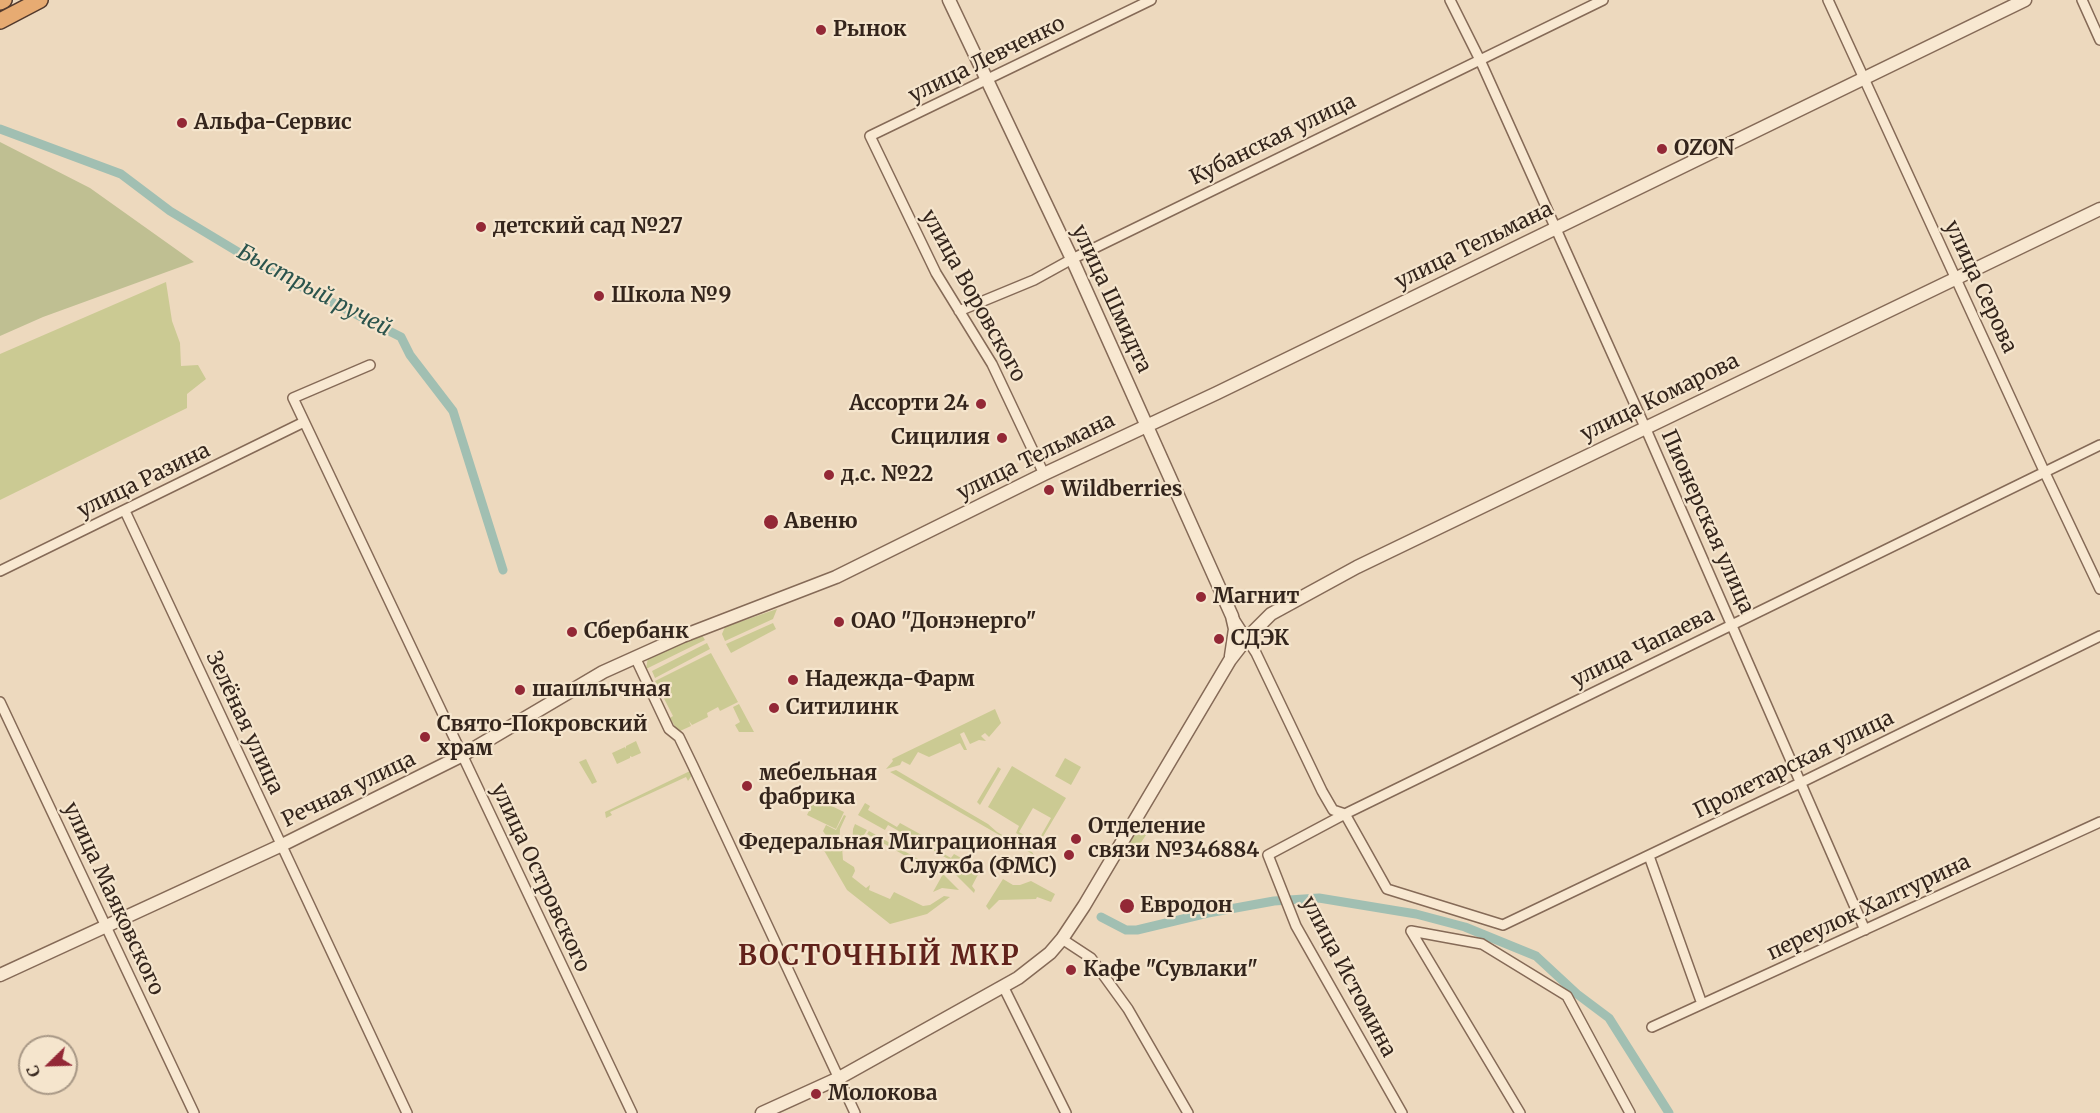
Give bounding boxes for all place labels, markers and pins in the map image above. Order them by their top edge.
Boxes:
place label: Рынок [833,17,907,43]
marker: Рынок [814,23,828,37]
place label: Альфа-Сервис [194,110,352,136]
marker: Альфа-Сервис [175,116,189,130]
place label: OZON [1674,136,1734,162]
marker: OZON [1655,142,1669,156]
place label: детский сад №27 [493,214,683,240]
marker: детский сад №27 [474,220,488,234]
place label: Школа №9 [611,283,731,309]
marker: Школа №9 [592,289,606,303]
place label: Ассорти 24 [849,391,969,417]
marker: Ассорти 24 [974,397,988,411]
place label: Сицилия [891,425,990,451]
marker: Сицилия [995,431,1009,445]
place label: д.с. №22 [841,462,933,488]
marker: д.с. №22 [822,468,836,482]
place label: Wildberries [1061,477,1183,503]
marker: Wildberries [1042,483,1056,497]
place label: Авеню [784,509,858,535]
marker: Авеню [762,513,780,531]
place label: Магнит [1213,584,1300,610]
marker: Магнит [1194,590,1208,604]
place label: ОАО "Донэнерго" [851,609,1036,635]
marker: ОАО "Донэнерго" [832,615,846,629]
place label: Сбербанк [584,619,689,645]
marker: Сбербанк [565,625,579,639]
place label: СДЭК [1231,626,1289,652]
marker: СДЭК [1212,632,1226,646]
place label: Надежда-Фарм [805,667,975,693]
marker: Надежда-Фарм [786,673,800,687]
place label: шашлычная [532,677,671,703]
marker: шашлычная [513,683,527,697]
place label: Ситилинк [786,695,899,721]
marker: Ситилинк [767,701,781,715]
place label: Свято-Покровский храм [437,712,648,762]
marker: Свято-Покровский храм [418,730,432,744]
place label: мебельная фабрика [759,761,877,811]
marker: мебельная фабрика [740,779,754,793]
place label: Отделение связи №346884 [1088,814,1259,864]
place label: Федеральная Миграционная Служба (ФМС) [738,830,1057,880]
marker: Отделение связи №346884 [1069,832,1083,846]
marker: Федеральная Миграционная Служба (ФМС) [1062,848,1076,862]
place label: Евродон [1140,893,1233,919]
marker: Евродон [1118,897,1136,915]
place label: Кафе "Сувлаки" [1083,957,1258,983]
marker: Кафе "Сувлаки" [1064,963,1078,977]
place label: Молокова [828,1081,938,1107]
marker: Молокова [809,1087,823,1101]

